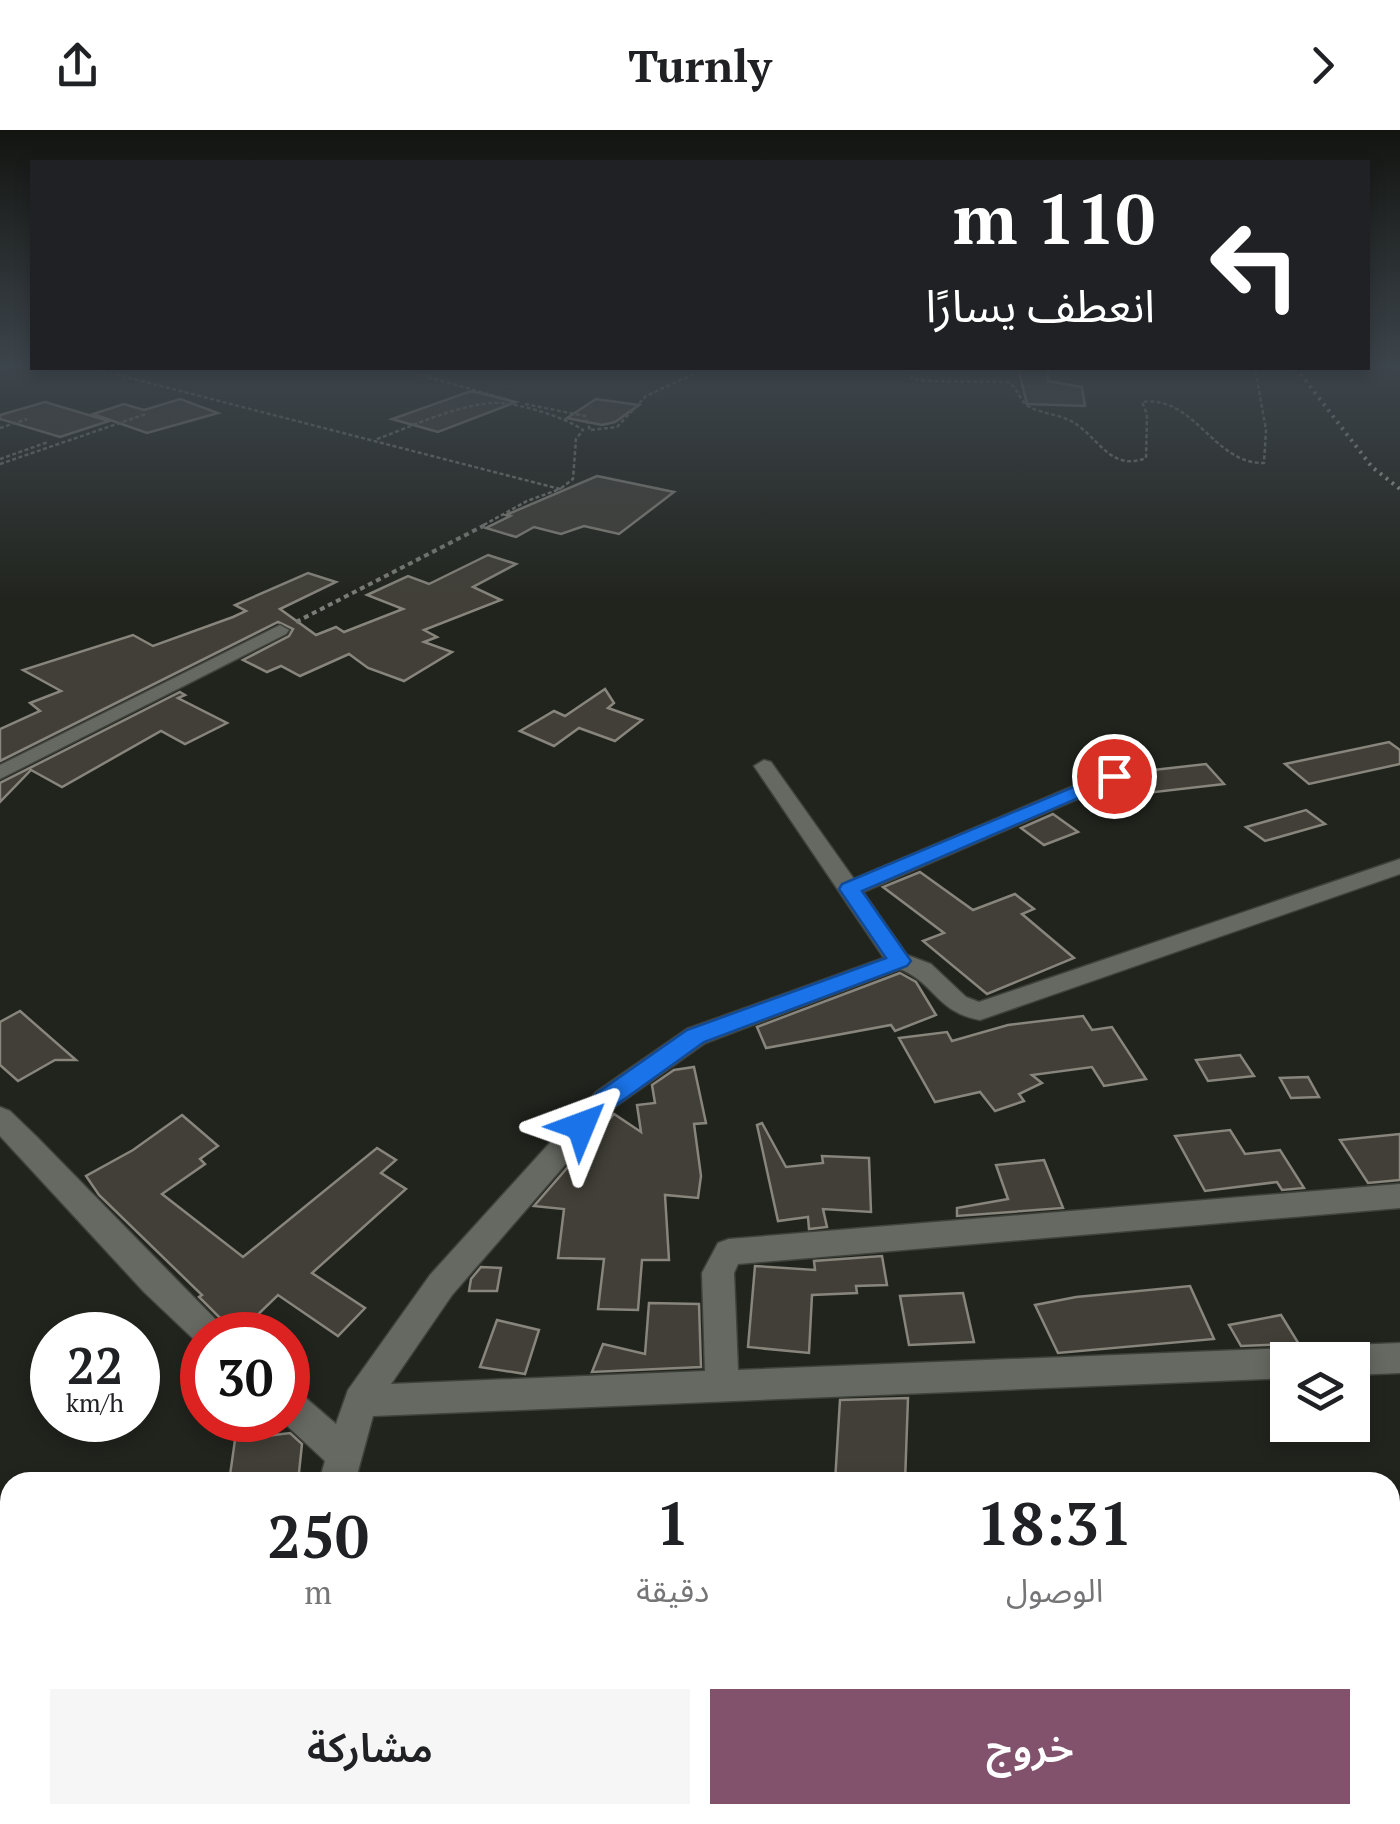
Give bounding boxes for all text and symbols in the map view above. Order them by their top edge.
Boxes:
text: Turnly [628,35,772,95]
icon: share [50,38,105,93]
icon: forward [1295,38,1350,93]
text: 110 m [953,171,1155,264]
icon: left [1190,200,1320,330]
text: انعطف يسارًا [926,275,1155,335]
pin [1072,734,1157,819]
icon: arrive [1087,749,1142,804]
position arrow [529,1074,633,1178]
speed limit sign: 30 [180,1312,310,1442]
text: 22 [67,1332,123,1398]
map controls [1270,1342,1370,1442]
button: layers [1270,1342,1370,1442]
text: km/h [66,1386,124,1419]
text: 1 [656,1483,690,1562]
text: 18:31 [977,1483,1133,1562]
text: 250 [267,1496,369,1575]
text: دقيقة [636,1569,709,1611]
text: الوصول [1006,1569,1103,1611]
text: m [304,1571,332,1613]
button: مشاركة [50,1689,690,1804]
button: خروج [710,1689,1350,1804]

